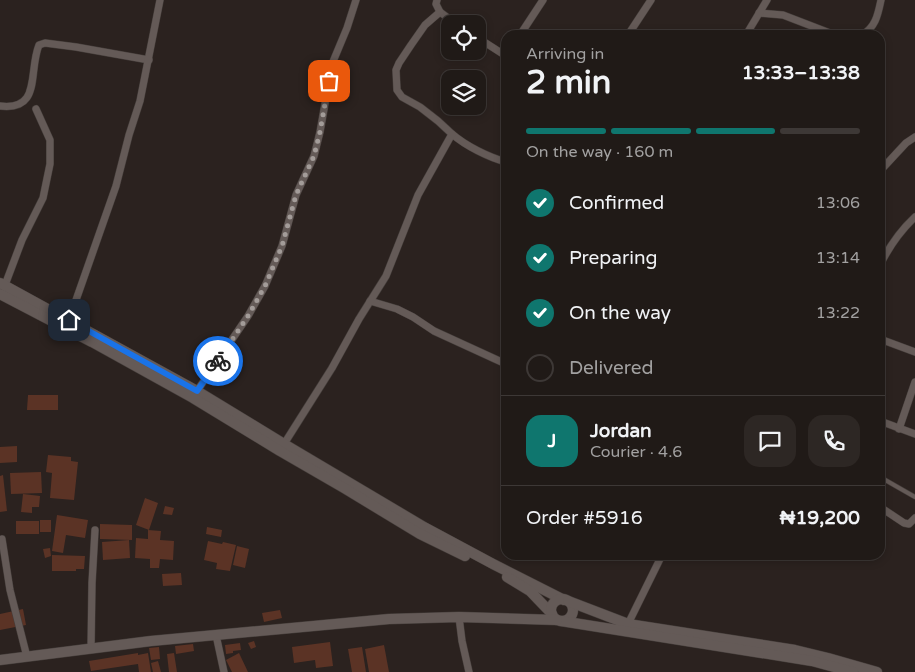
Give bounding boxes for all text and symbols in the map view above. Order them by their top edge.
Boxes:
map controls [441,15,486,115]
button: locate [441,15,486,60]
text: Arriving in [526,44,604,64]
pin [308,60,350,102]
text: 13:33–13:38 [742,62,860,84]
text: 2 min [526,64,611,102]
icon: bag [315,67,343,95]
button: layers [441,70,486,115]
text: On the way · 160 m [526,142,673,162]
icon: check [526,189,554,217]
text: Confirmed [569,192,664,214]
text: 13:06 [816,193,860,213]
icon: check [526,244,554,272]
text: Preparing [569,247,658,269]
text: 13:14 [816,248,860,268]
pin [48,299,90,341]
icon: check [526,299,554,327]
text: On the way [569,302,671,324]
text: 13:22 [816,303,860,323]
icon: home [55,306,83,334]
courier [193,336,243,386]
icon: bike [204,347,232,375]
text: Delivered [569,357,654,379]
button: chat [744,415,796,467]
button: phone [808,415,860,467]
text: Jordan [590,420,652,442]
text: J [548,430,556,452]
text: Courier · 4.6 [590,442,682,462]
text: Order #5916 [526,507,643,529]
text: ₦19,200 [779,507,860,529]

